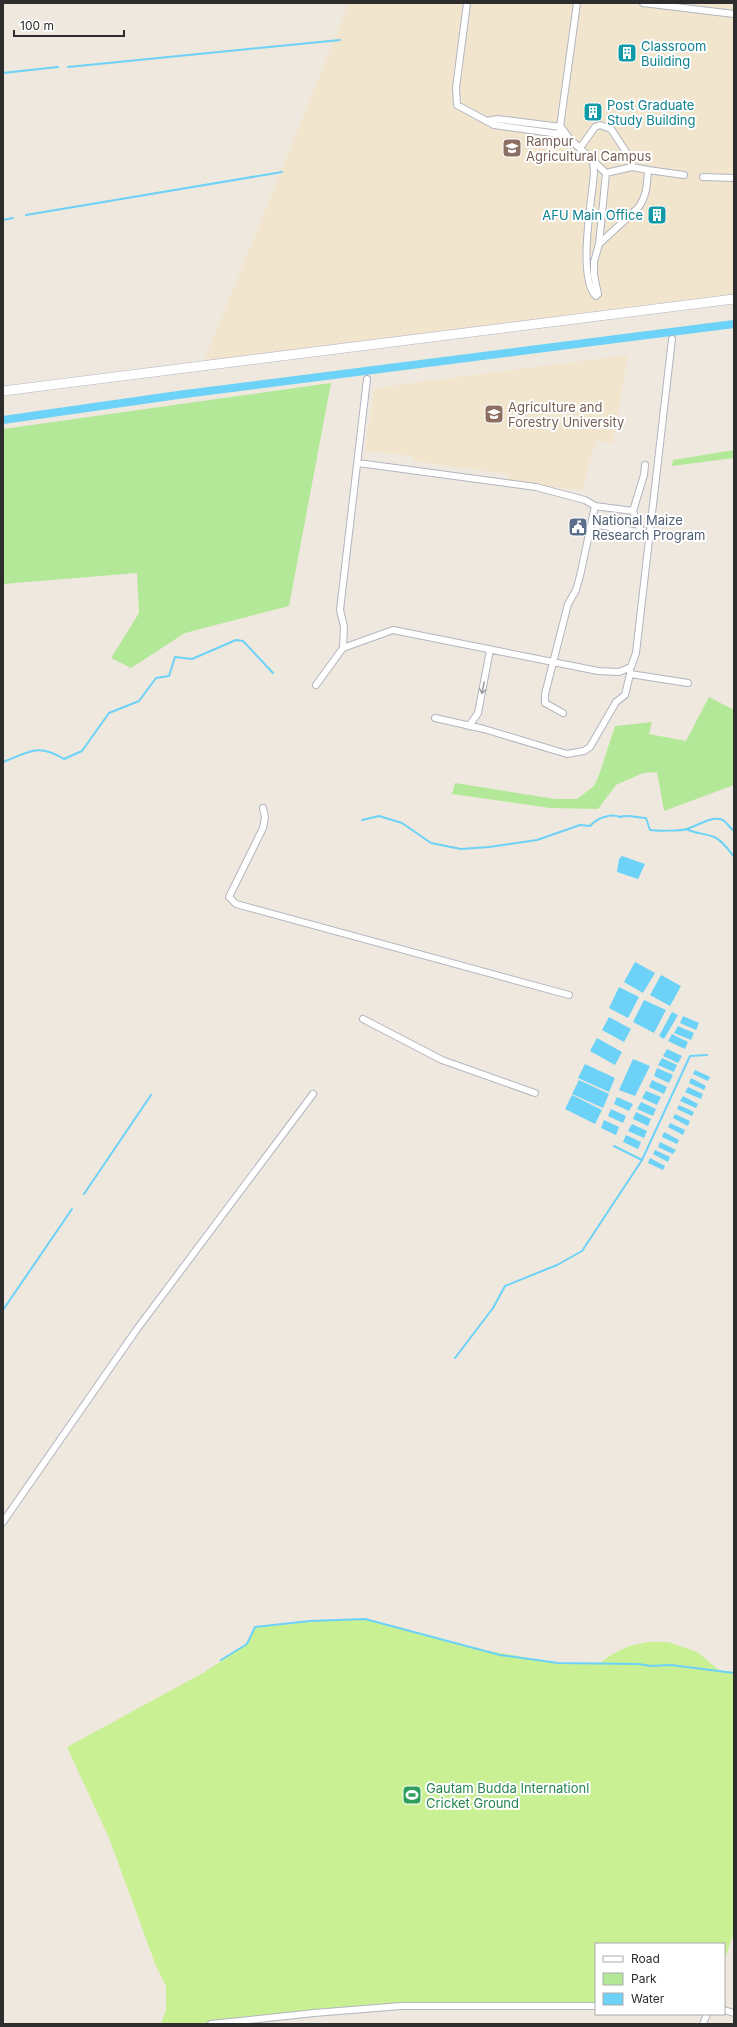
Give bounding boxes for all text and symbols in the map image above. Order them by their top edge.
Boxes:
scale bar [14,12,124,38]
text: 100 m [20,18,54,33]
place label: Classroom Building [641,38,706,69]
building icon: Classroom Building [616,42,638,64]
place label: Post Graduate Study Building [607,97,696,128]
building icon: Post Graduate Study Building [582,101,604,123]
place label: Rampur Agricultural Campus [526,133,651,164]
school or university icon: Rampur Agricultural Campus [501,137,523,159]
building icon: AFU Main Office [646,204,668,226]
place label: AFU Main Office [542,207,643,223]
place label: Agriculture and Forestry University [508,399,624,430]
school or university icon: Agriculture and Forestry University [483,403,505,425]
place label: National Maize Research Program [592,512,705,543]
public building icon: National Maize Research Program [567,516,589,538]
one-way arrow [478,681,486,694]
place label: Gautam Budda Internationl Cricket Ground [426,1780,589,1811]
sports icon: Gautam Budda Internationl Cricket Ground [401,1784,423,1806]
legend [595,1943,725,2015]
text: Road [631,1951,660,1966]
text: Park [631,1971,657,1986]
text: Water [631,1991,665,2006]

